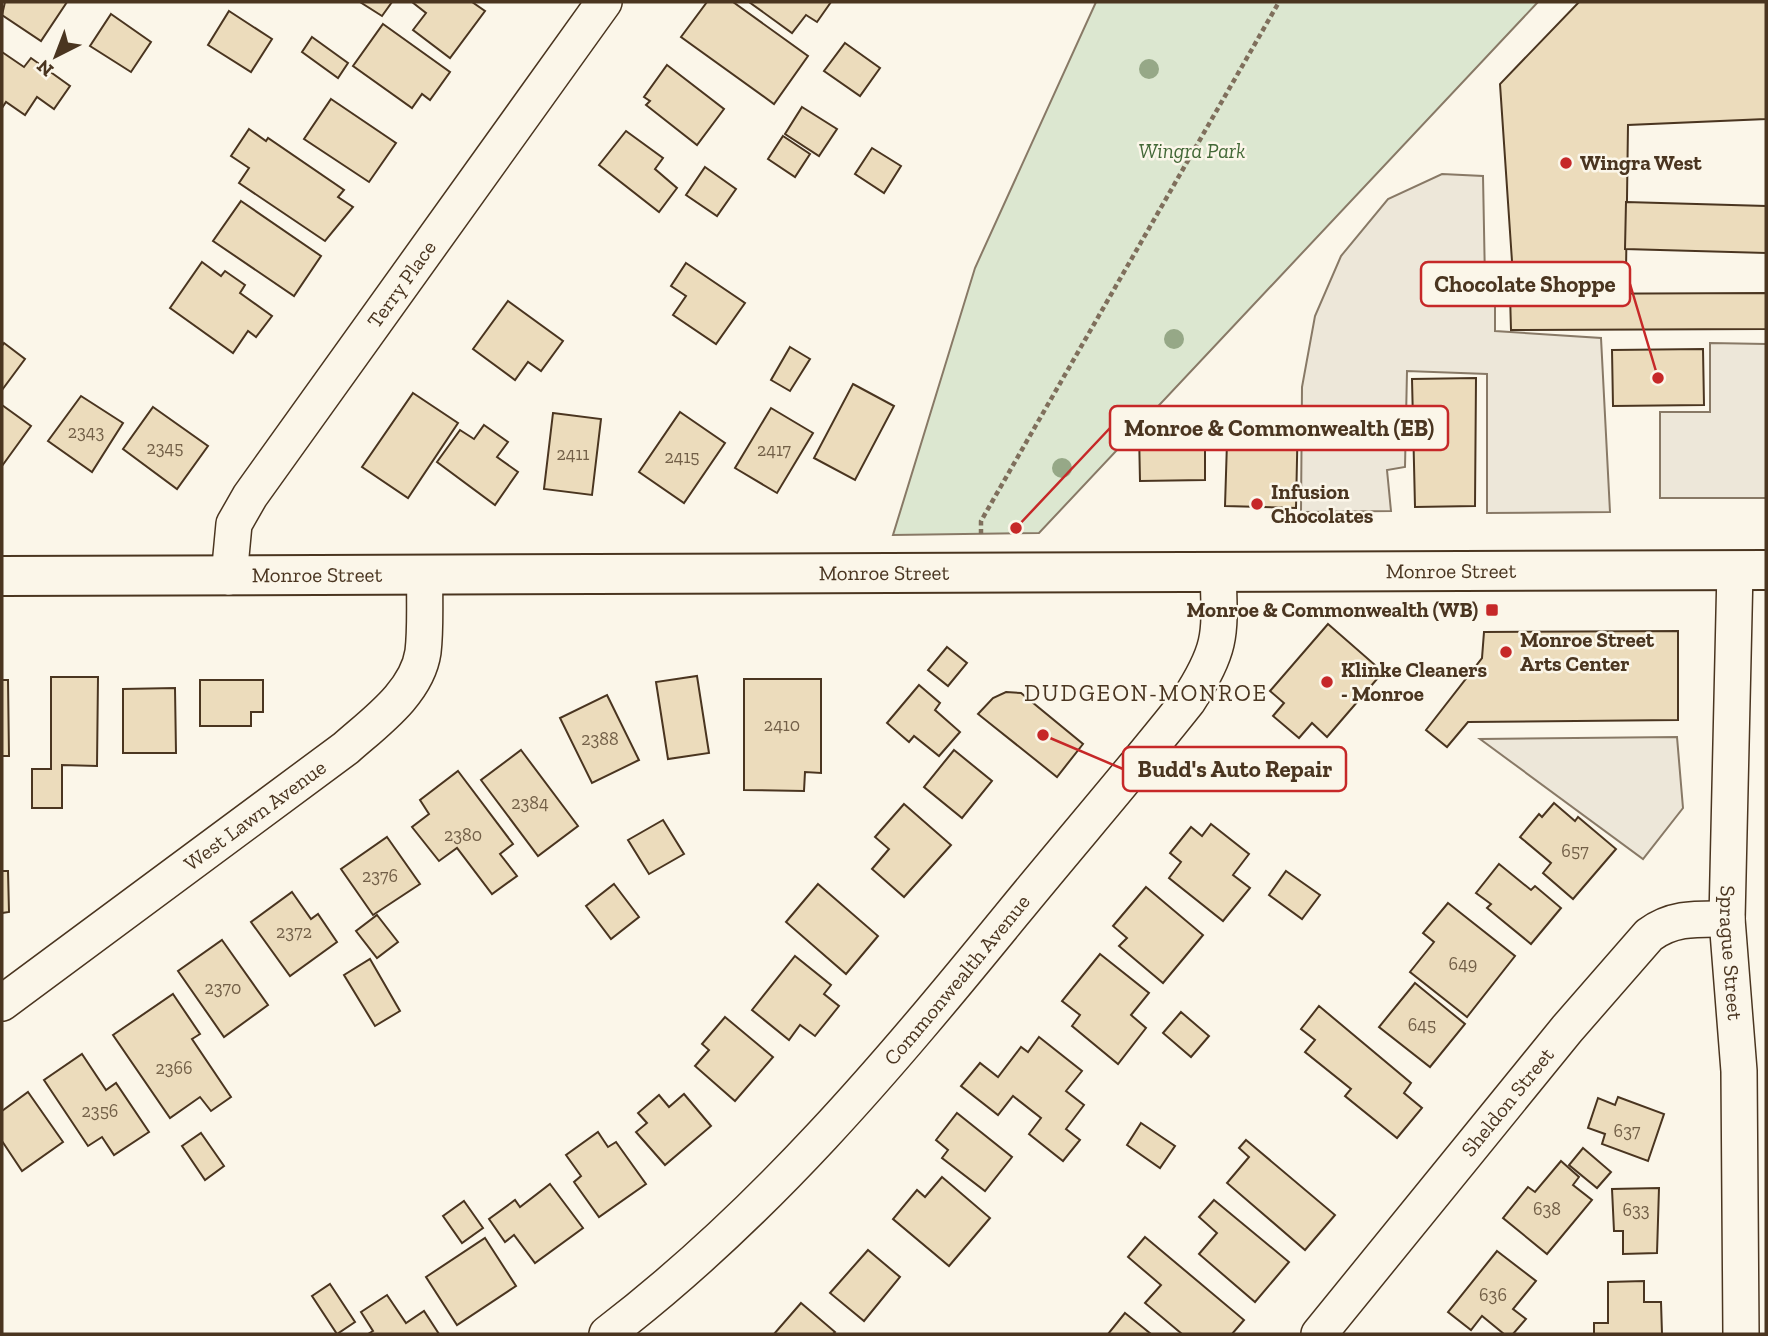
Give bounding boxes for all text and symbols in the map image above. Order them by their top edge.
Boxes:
north arrow [21,21,91,91]
text: N [32,55,58,82]
park label: Wingra Park [1139,138,1245,163]
place label: Wingra West [1580,150,1702,175]
marker: Wingra West [1558,155,1574,171]
street label: Terry Place [362,235,441,333]
callout: Chocolate Shoppe [1421,262,1630,306]
text: Chocolate Shoppe [1434,270,1616,298]
callout: Monroe & Commonwealth (EB) [1110,406,1448,450]
text: Monroe & Commonwealth (EB) [1124,414,1434,442]
house number: 2343 [68,421,104,443]
house number: 2345 [147,437,184,459]
house number: 2417 [757,439,792,461]
house number: 2411 [557,443,589,465]
house number: 2415 [664,446,700,468]
place label: Infusion Chocolates [1271,479,1374,528]
marker: Infusion Chocolates [1249,496,1265,512]
street label: Monroe Street [1386,558,1516,583]
street label: Monroe Street [819,560,949,585]
street label: Monroe Street [252,562,382,587]
place label: Monroe & Commonwealth (WB) [1187,597,1478,622]
marker: Monroe & Commonwealth (WB) [1484,602,1500,618]
place label: Monroe Street Arts Center [1520,627,1655,676]
marker: Monroe Street Arts Center [1498,644,1514,660]
place label: Klinke Cleaners - Monroe [1341,657,1488,706]
marker: Klinke Cleaners - Monroe [1319,674,1335,690]
district label: DUDGEON-MONROE [1024,679,1268,707]
house number: 2410 [764,714,800,736]
house number: 2388 [581,728,619,750]
callout: Budd's Auto Repair [1123,747,1346,791]
street label: West Lawn Avenue [179,754,331,876]
text: Budd's Auto Repair [1138,755,1332,783]
house number: 2384 [511,792,549,814]
house number: 2380 [444,824,482,846]
house number: 657 [1561,840,1589,862]
house number: 2376 [362,865,398,887]
street label: Sprague Street [1715,885,1748,1021]
street label: Commonwealth Avenue [878,889,1035,1070]
house number: 2372 [276,921,312,943]
house number: 649 [1449,953,1477,975]
house number: 2370 [205,977,241,999]
house number: 645 [1408,1014,1436,1036]
street label: Sheldon Street [1456,1042,1559,1161]
house number: 2366 [155,1057,193,1079]
house number: 2356 [82,1100,118,1122]
house number: 637 [1614,1120,1641,1142]
house number: 638 [1533,1198,1561,1220]
house number: 633 [1622,1199,1650,1221]
house number: 636 [1479,1284,1507,1306]

